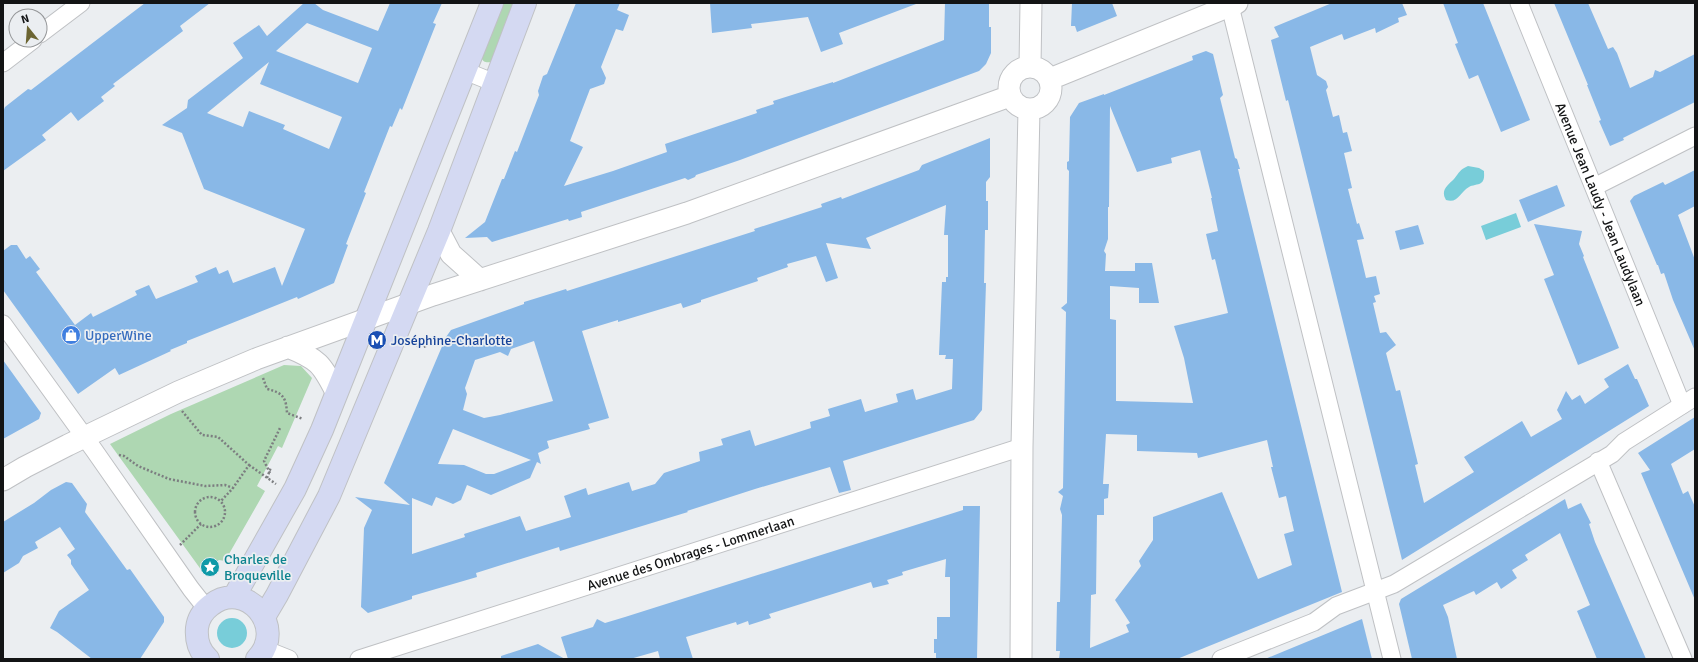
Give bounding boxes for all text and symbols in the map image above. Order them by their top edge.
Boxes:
north arrow [8,8,48,48]
text: N [20,12,31,26]
street label: Avenue Jean Laudy - Jean Laudylaan [1552,100,1649,308]
shop icon: UpperWine [60,324,82,346]
place label: UpperWine [85,327,152,344]
metro station icon: Joséphine-Charlotte [366,329,388,351]
place label: Joséphine-Charlotte [391,332,512,349]
street label: Avenue des Ombrages - Lommerlaan [585,512,796,594]
place label: Charles de Broqueville [224,551,291,584]
place icon: Charles de Broqueville [199,556,221,578]

